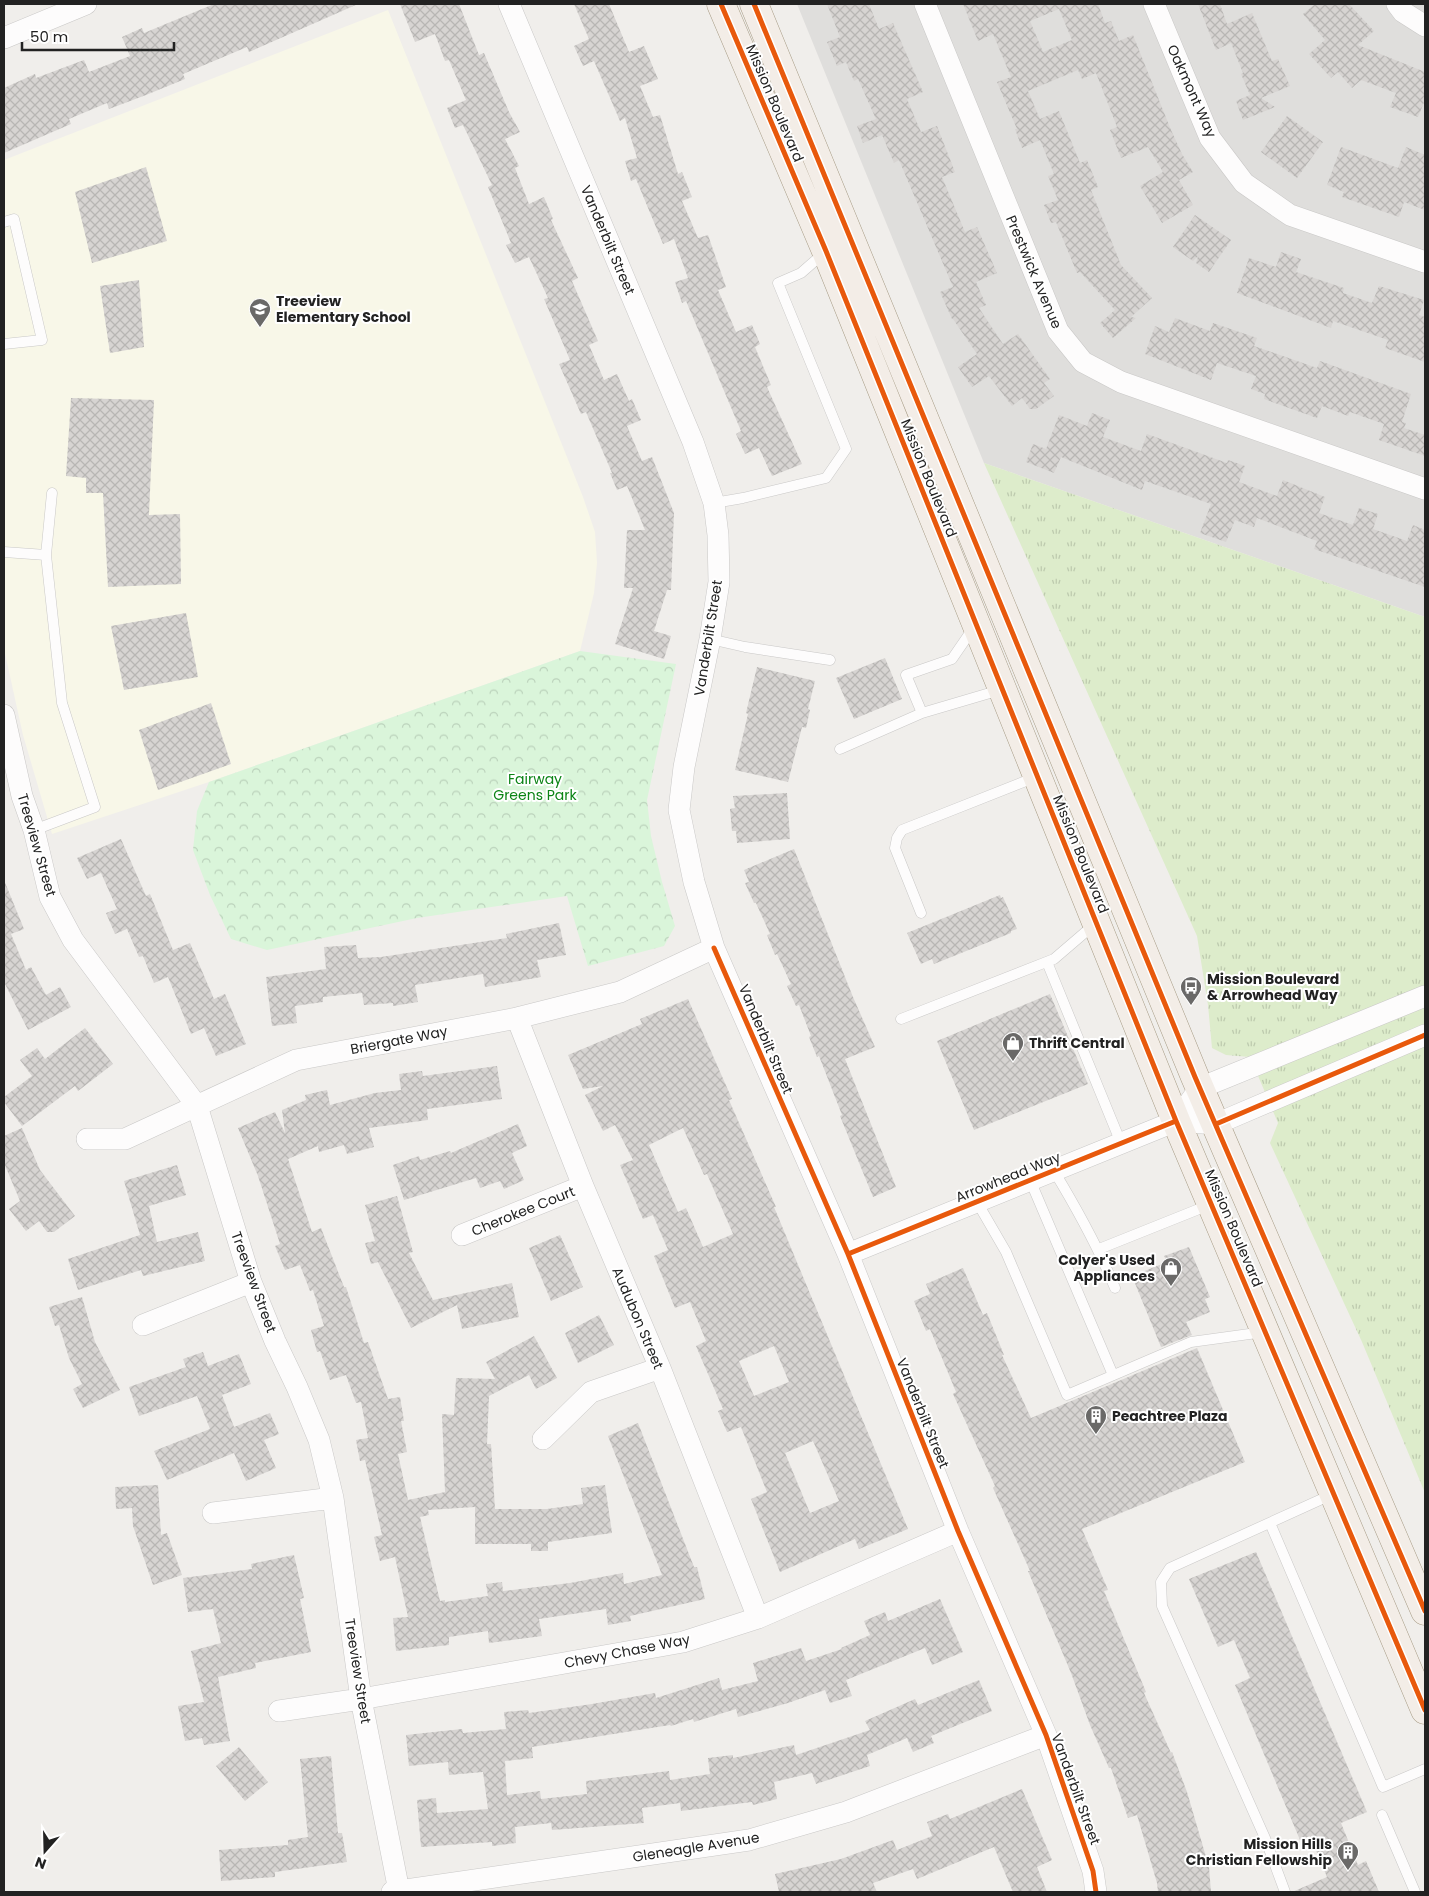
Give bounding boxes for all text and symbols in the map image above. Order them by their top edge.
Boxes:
scale bar [22,20,175,52]
text: 50 m [30,26,68,47]
street label: Mission Boulevard [741,41,809,165]
street label: Oakmont Way [1163,41,1221,141]
street label: Vanderbilt Street [576,182,640,298]
street label: Prestwick Avenue [1001,212,1067,332]
place label: Treeview Elementary School [276,291,411,327]
school or university icon: Treeview Elementary School [248,297,272,328]
street label: Mission Boulevard [896,416,962,540]
street label: Vanderbilt Street [689,578,727,698]
park label: Fairway Greens Park [493,769,578,805]
street label: Treeview Street [13,791,61,899]
street label: Mission Boulevard [1048,792,1114,916]
place label: Mission Boulevard & Arrowhead Way [1207,969,1339,1005]
bus stop icon: Mission Boulevard & Arrowhead Way [1179,975,1203,1006]
street label: Vanderbilt Street [734,981,798,1097]
street label: Briergate Way [349,1021,449,1059]
shop icon: Thrift Central [1001,1031,1025,1062]
place label: Thrift Central [1029,1033,1125,1053]
street label: Arrowhead Way [952,1147,1064,1207]
street label: Mission Boulevard [1200,1166,1268,1290]
street label: Cherokee Court [468,1181,578,1241]
street label: Treeview Street [226,1229,282,1335]
place label: Colyer's Used Appliances [1058,1250,1155,1286]
shop icon: Colyer's Used Appliances [1159,1256,1183,1287]
street label: Audubon Street [608,1264,668,1372]
street label: Vanderbilt Street [892,1355,954,1471]
building icon: Peachtree Plaza [1084,1404,1108,1435]
place label: Peachtree Plaza [1112,1406,1228,1426]
street label: Treeview Street [340,1617,376,1725]
street label: Chevy Chase Way [562,1629,692,1673]
street label: Vanderbilt Street [1047,1730,1105,1848]
north arrow [20,1826,70,1876]
street label: Gleneagle Avenue [631,1827,761,1867]
place label: Mission Hills Christian Fellowship [1186,1834,1332,1870]
building icon: Mission Hills Christian Fellowship [1336,1840,1360,1871]
text: N [32,1852,49,1874]

